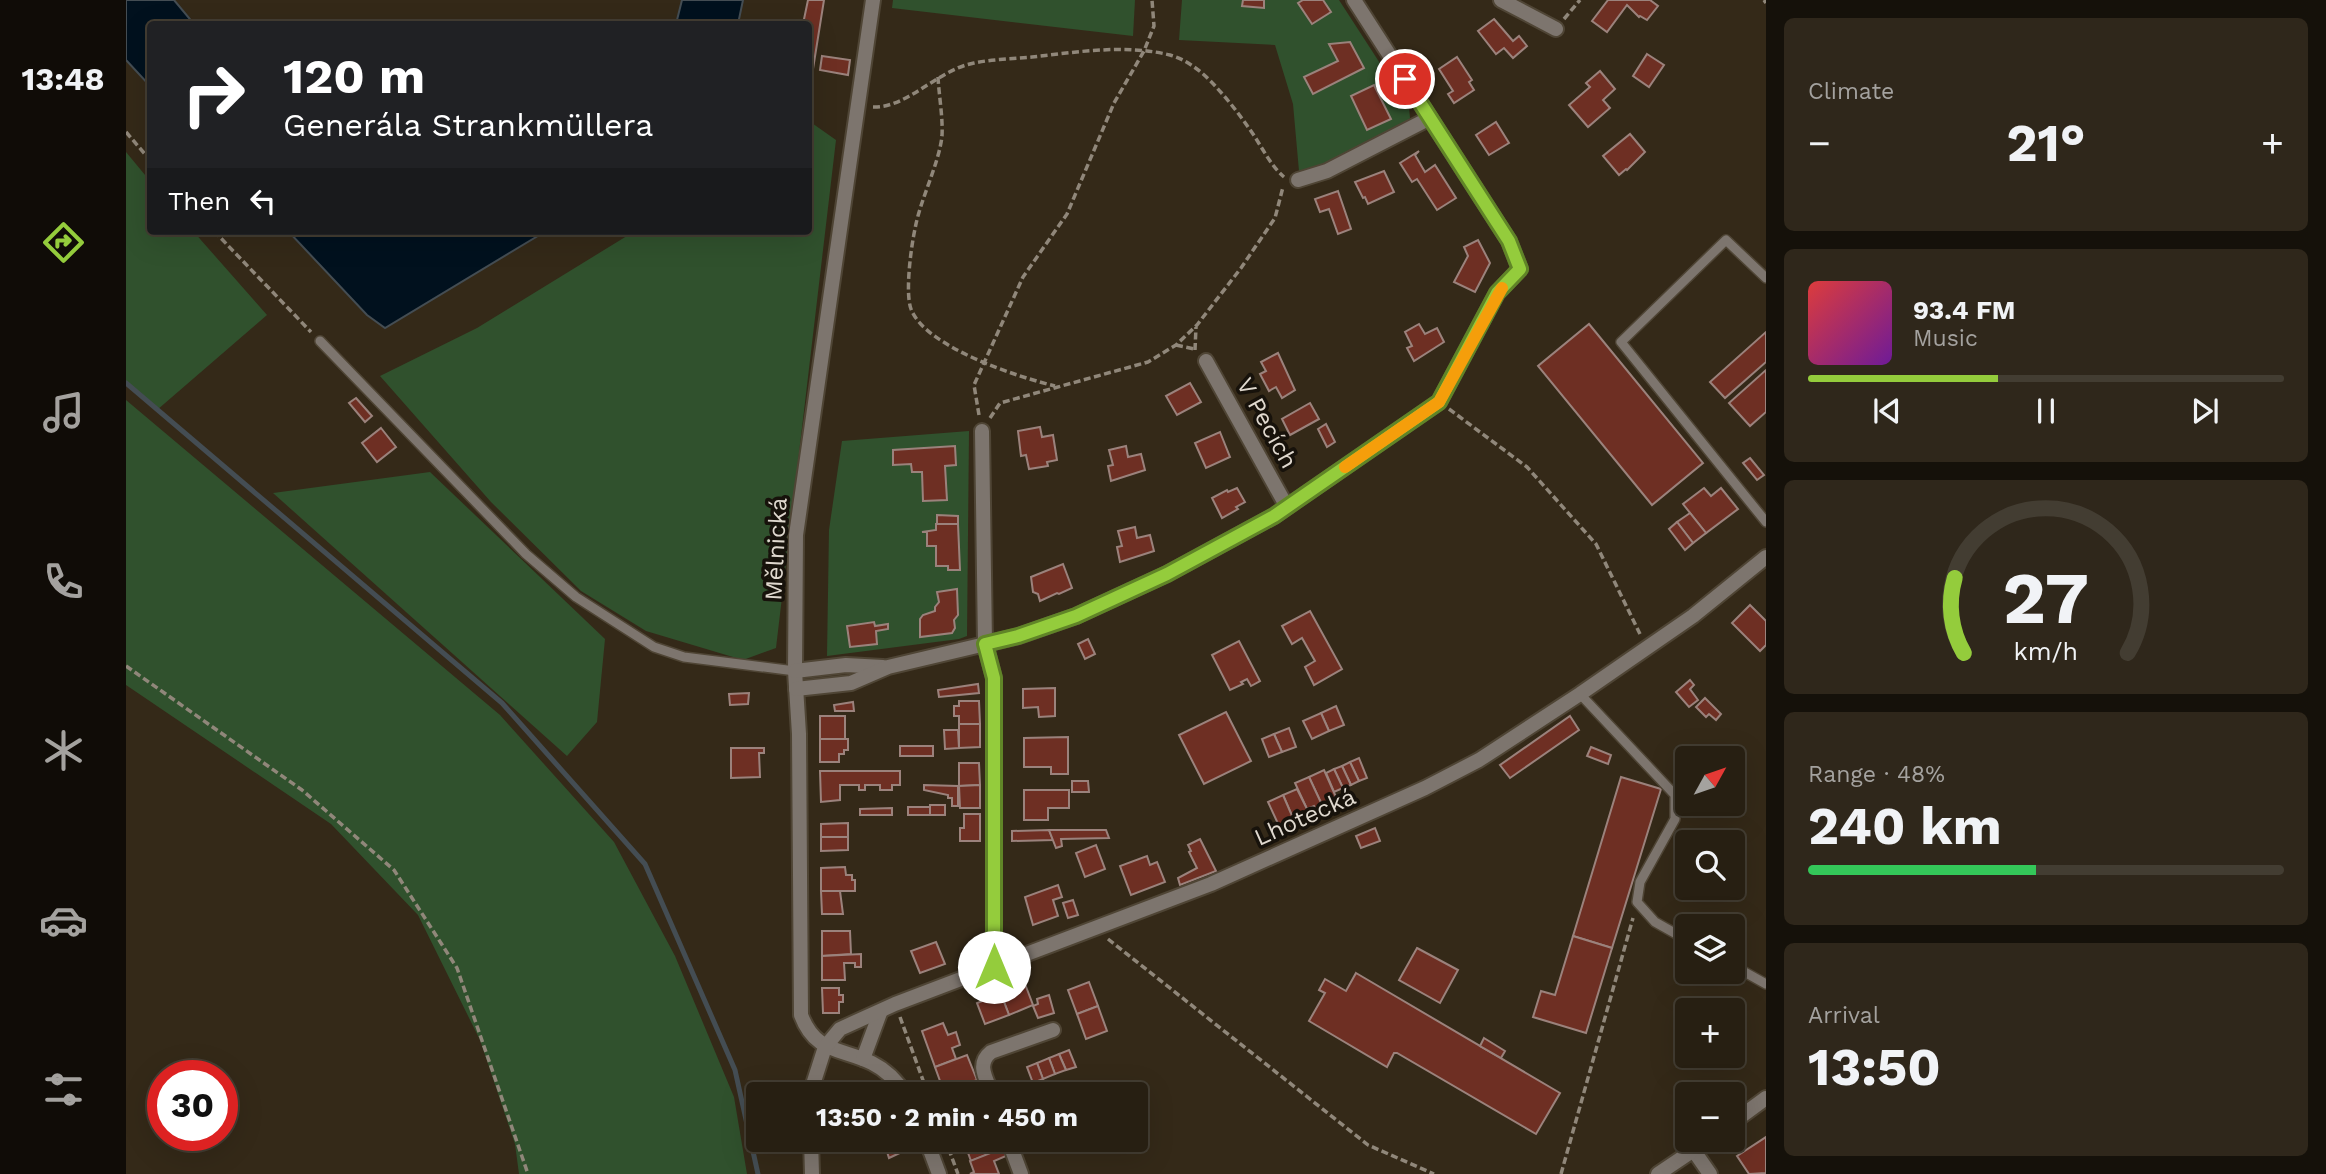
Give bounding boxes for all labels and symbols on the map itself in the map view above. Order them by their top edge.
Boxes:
pin [1375,49,1435,109]
street label: V Pecích [1231,373,1303,473]
street label: Mělnická [759,497,793,601]
north arrow [1675,746,1745,816]
street label: Lhotecká [1250,782,1360,852]
position arrow [957,930,1031,1004]
speed limit sign: 30 [147,1060,238,1151]

